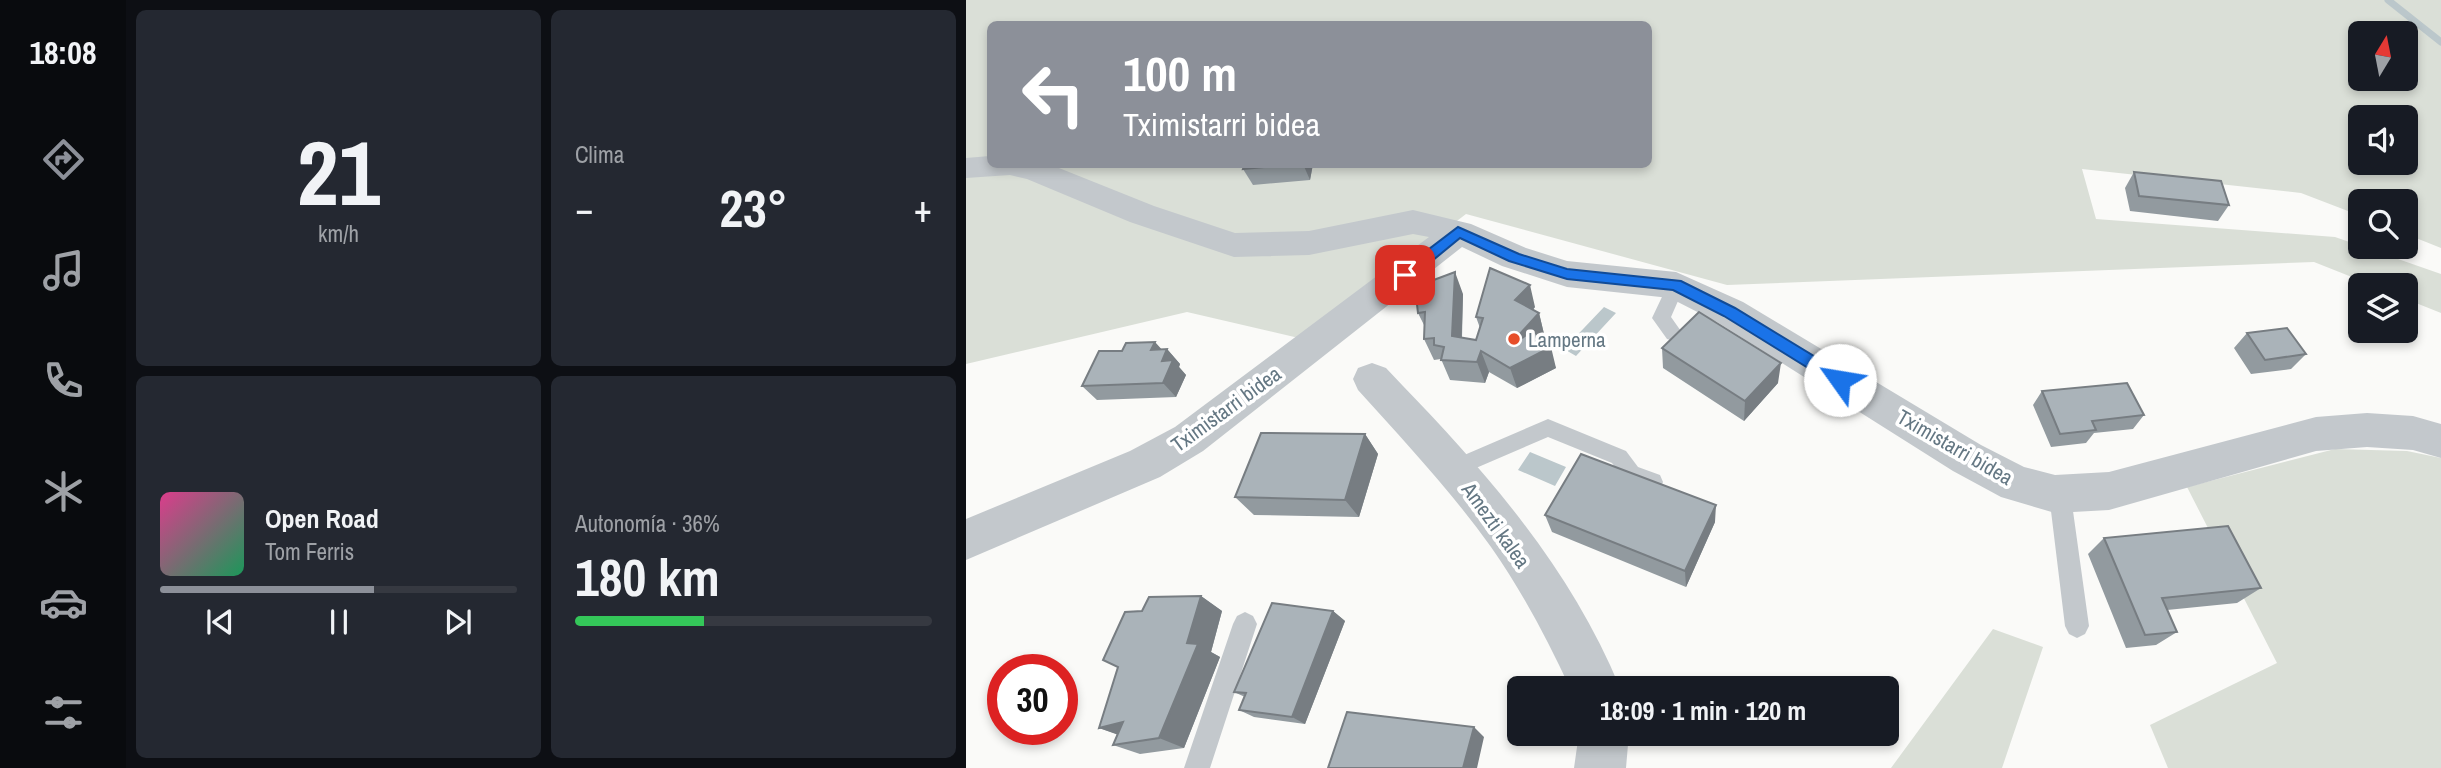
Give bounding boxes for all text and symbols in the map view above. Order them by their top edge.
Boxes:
north arrow [2348,21,2418,91]
map controls [2348,21,2418,343]
text: 18:08 [29,31,97,74]
text: 100 m [1123,40,1237,106]
icon: left [1008,49,1099,140]
text: Tximistarri bidea [1123,103,1320,146]
button: sound [2348,105,2418,175]
text: 21 [297,111,380,233]
icon: directions [39,135,88,184]
text: Clima [575,139,624,170]
text: 23° [719,173,788,243]
text: − [575,183,593,234]
text: + [914,183,932,234]
button: search [2348,189,2418,259]
text: km/h [318,218,359,249]
pin [1375,245,1435,305]
icon: music [39,246,88,295]
icon: arrive [1386,256,1424,294]
button: layers [2348,273,2418,343]
place label: Lamperna [1528,325,1606,354]
marker: Lamperna [1506,331,1522,347]
position arrow [1803,343,1877,417]
icon: phone [39,356,88,405]
street label: Tximistarri bidea [1165,359,1287,459]
street label: Tximistarri bidea [1892,402,2019,492]
icon: climate [39,467,88,516]
street label: Amezti kalea [1454,475,1537,574]
text: Open Road [265,501,379,536]
text: Autonomía · 36% [575,508,720,539]
text: Tom Ferris [265,536,354,567]
text: 180 km [575,542,720,612]
icon: car [39,578,88,627]
icon: previous [201,603,239,641]
icon: pause [320,603,358,641]
icon: next [439,603,477,641]
speed limit sign: 30 [987,654,1078,745]
icon: filters [39,688,88,737]
text: 18:09 · 1 min · 120 m [1600,693,1806,728]

